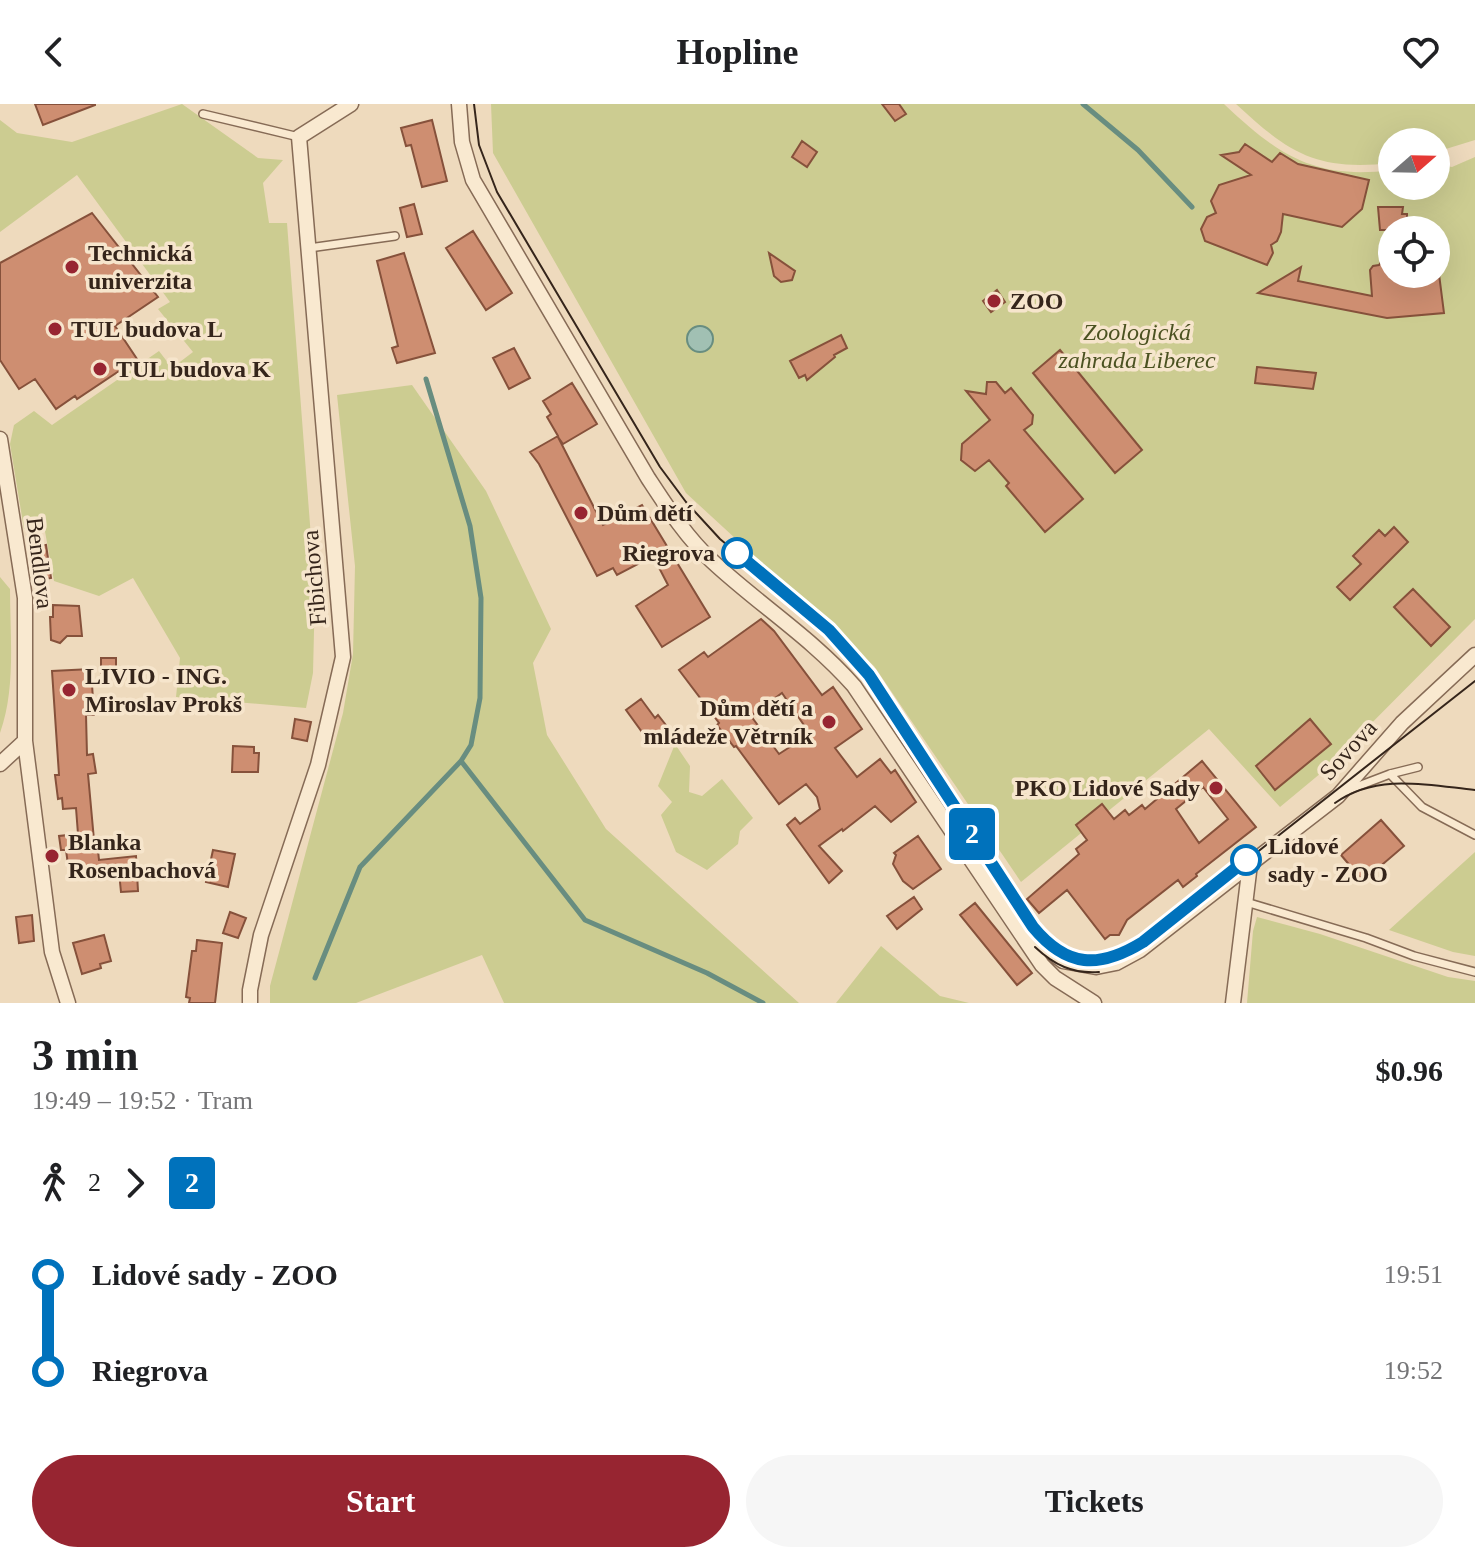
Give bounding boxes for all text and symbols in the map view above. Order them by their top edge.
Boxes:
icon: back [32,30,76,74]
icon: heart [1399,30,1443,74]
text: Hopline [676,32,799,72]
north arrow [1378,128,1450,200]
map controls [1378,128,1450,288]
button: locate [1378,216,1450,288]
place label: Technická univerzita [88,240,192,294]
marker: Technická univerzita [63,258,81,276]
place label: ZOO [1010,288,1063,314]
marker: ZOO [985,292,1003,310]
place label: TUL budova L [71,316,223,342]
park label: Zoologická zahrada Liberec [1057,319,1216,373]
marker: TUL budova L [46,320,64,338]
place label: TUL budova K [116,356,271,382]
marker: TUL budova K [91,360,109,378]
place label: Dům dětí [597,500,693,526]
marker: Dům dětí [572,504,590,522]
street label: Bendlova [21,516,59,611]
street label: Fibichova [297,529,331,627]
marker: Riegrova [722,538,752,568]
place label: Riegrova [622,540,715,566]
place label: LIVIO - ING. Miroslav Prokš [85,663,242,717]
marker: LIVIO - ING. Miroslav Prokš [60,681,78,699]
place label: Dům dětí a mládeže Větrník [643,695,814,749]
marker: Dům dětí a mládeže Větrník [820,713,838,731]
street label: Sovova [1314,714,1382,785]
place label: PKO Lidové Sady [1015,775,1200,801]
marker: PKO Lidové Sady [1207,779,1225,797]
line badge: 2 [946,808,998,860]
text: 2 [965,818,979,849]
place label: Blanka Rosenbachová [68,829,216,883]
place label: Lidové sady - ZOO [1268,833,1388,887]
marker: Lidové sady - ZOO [1231,845,1261,875]
marker: Blanka Rosenbachová [43,847,61,865]
text: 3 min [32,1031,138,1080]
text: $0.96 [1376,1054,1443,1087]
text: 19:49 – 19:52 · Tram [32,1086,253,1115]
icon: walk [32,1161,76,1205]
icon: forward [113,1161,157,1205]
text: 2 [185,1167,199,1198]
text: 2 [88,1168,101,1197]
text: Lidové sady - ZOO [92,1258,338,1291]
text: 19:51 [1384,1260,1443,1289]
text: Riegrova [92,1354,208,1387]
text: 19:52 [1384,1356,1443,1385]
button: Start [32,1455,730,1547]
button: Tickets [746,1455,1443,1547]

